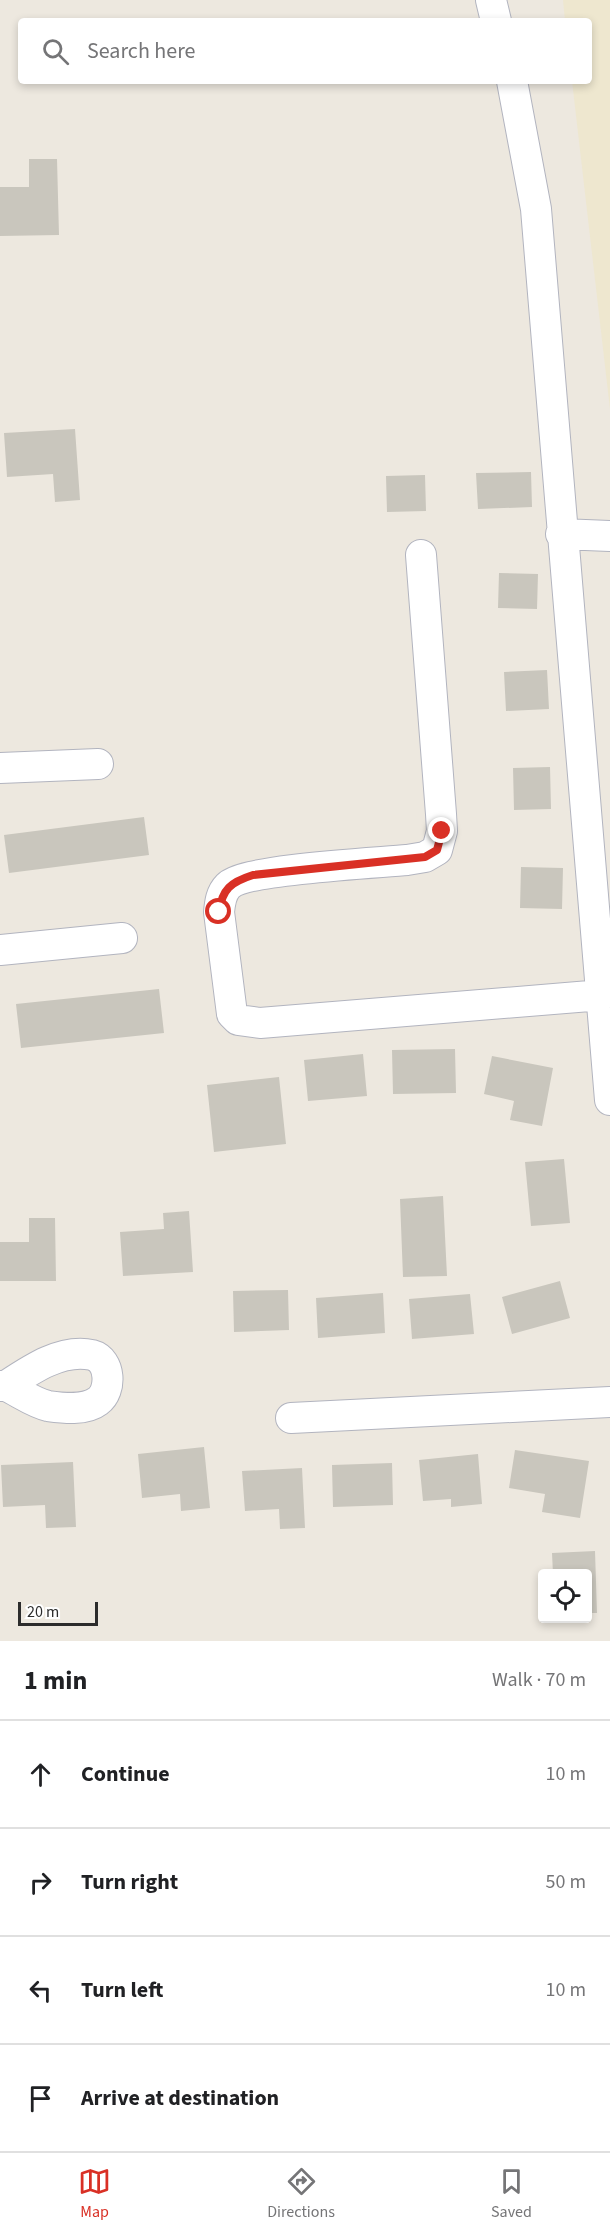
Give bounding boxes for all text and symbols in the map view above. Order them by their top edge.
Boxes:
search box [18,18,592,84]
icon: search [39,35,72,68]
text: Search here [87,35,195,67]
route end [428,817,454,843]
route start [205,898,231,924]
map controls [538,1569,592,1623]
button: locate [538,1569,592,1623]
scale bar [18,1599,98,1626]
text: 20 m [27,1601,59,1623]
text: 1 min [24,1662,87,1699]
text: Walk · 70 m [492,1666,586,1694]
icon: ahead [24,1758,57,1791]
text: Continue [81,1758,170,1790]
text: 10 m [546,1760,586,1788]
icon: right [24,1866,57,1899]
text: Turn right [81,1866,178,1898]
text: 50 m [546,1868,586,1896]
icon: left [24,1974,57,2007]
text: Turn left [81,1974,163,2006]
text: 10 m [546,1976,586,2004]
icon: arrive [24,2082,57,2115]
text: Arrive at destination [81,2082,279,2114]
tab: Map [78,2165,111,2223]
tab: Directions [267,2165,335,2223]
tab: Saved [491,2165,532,2223]

